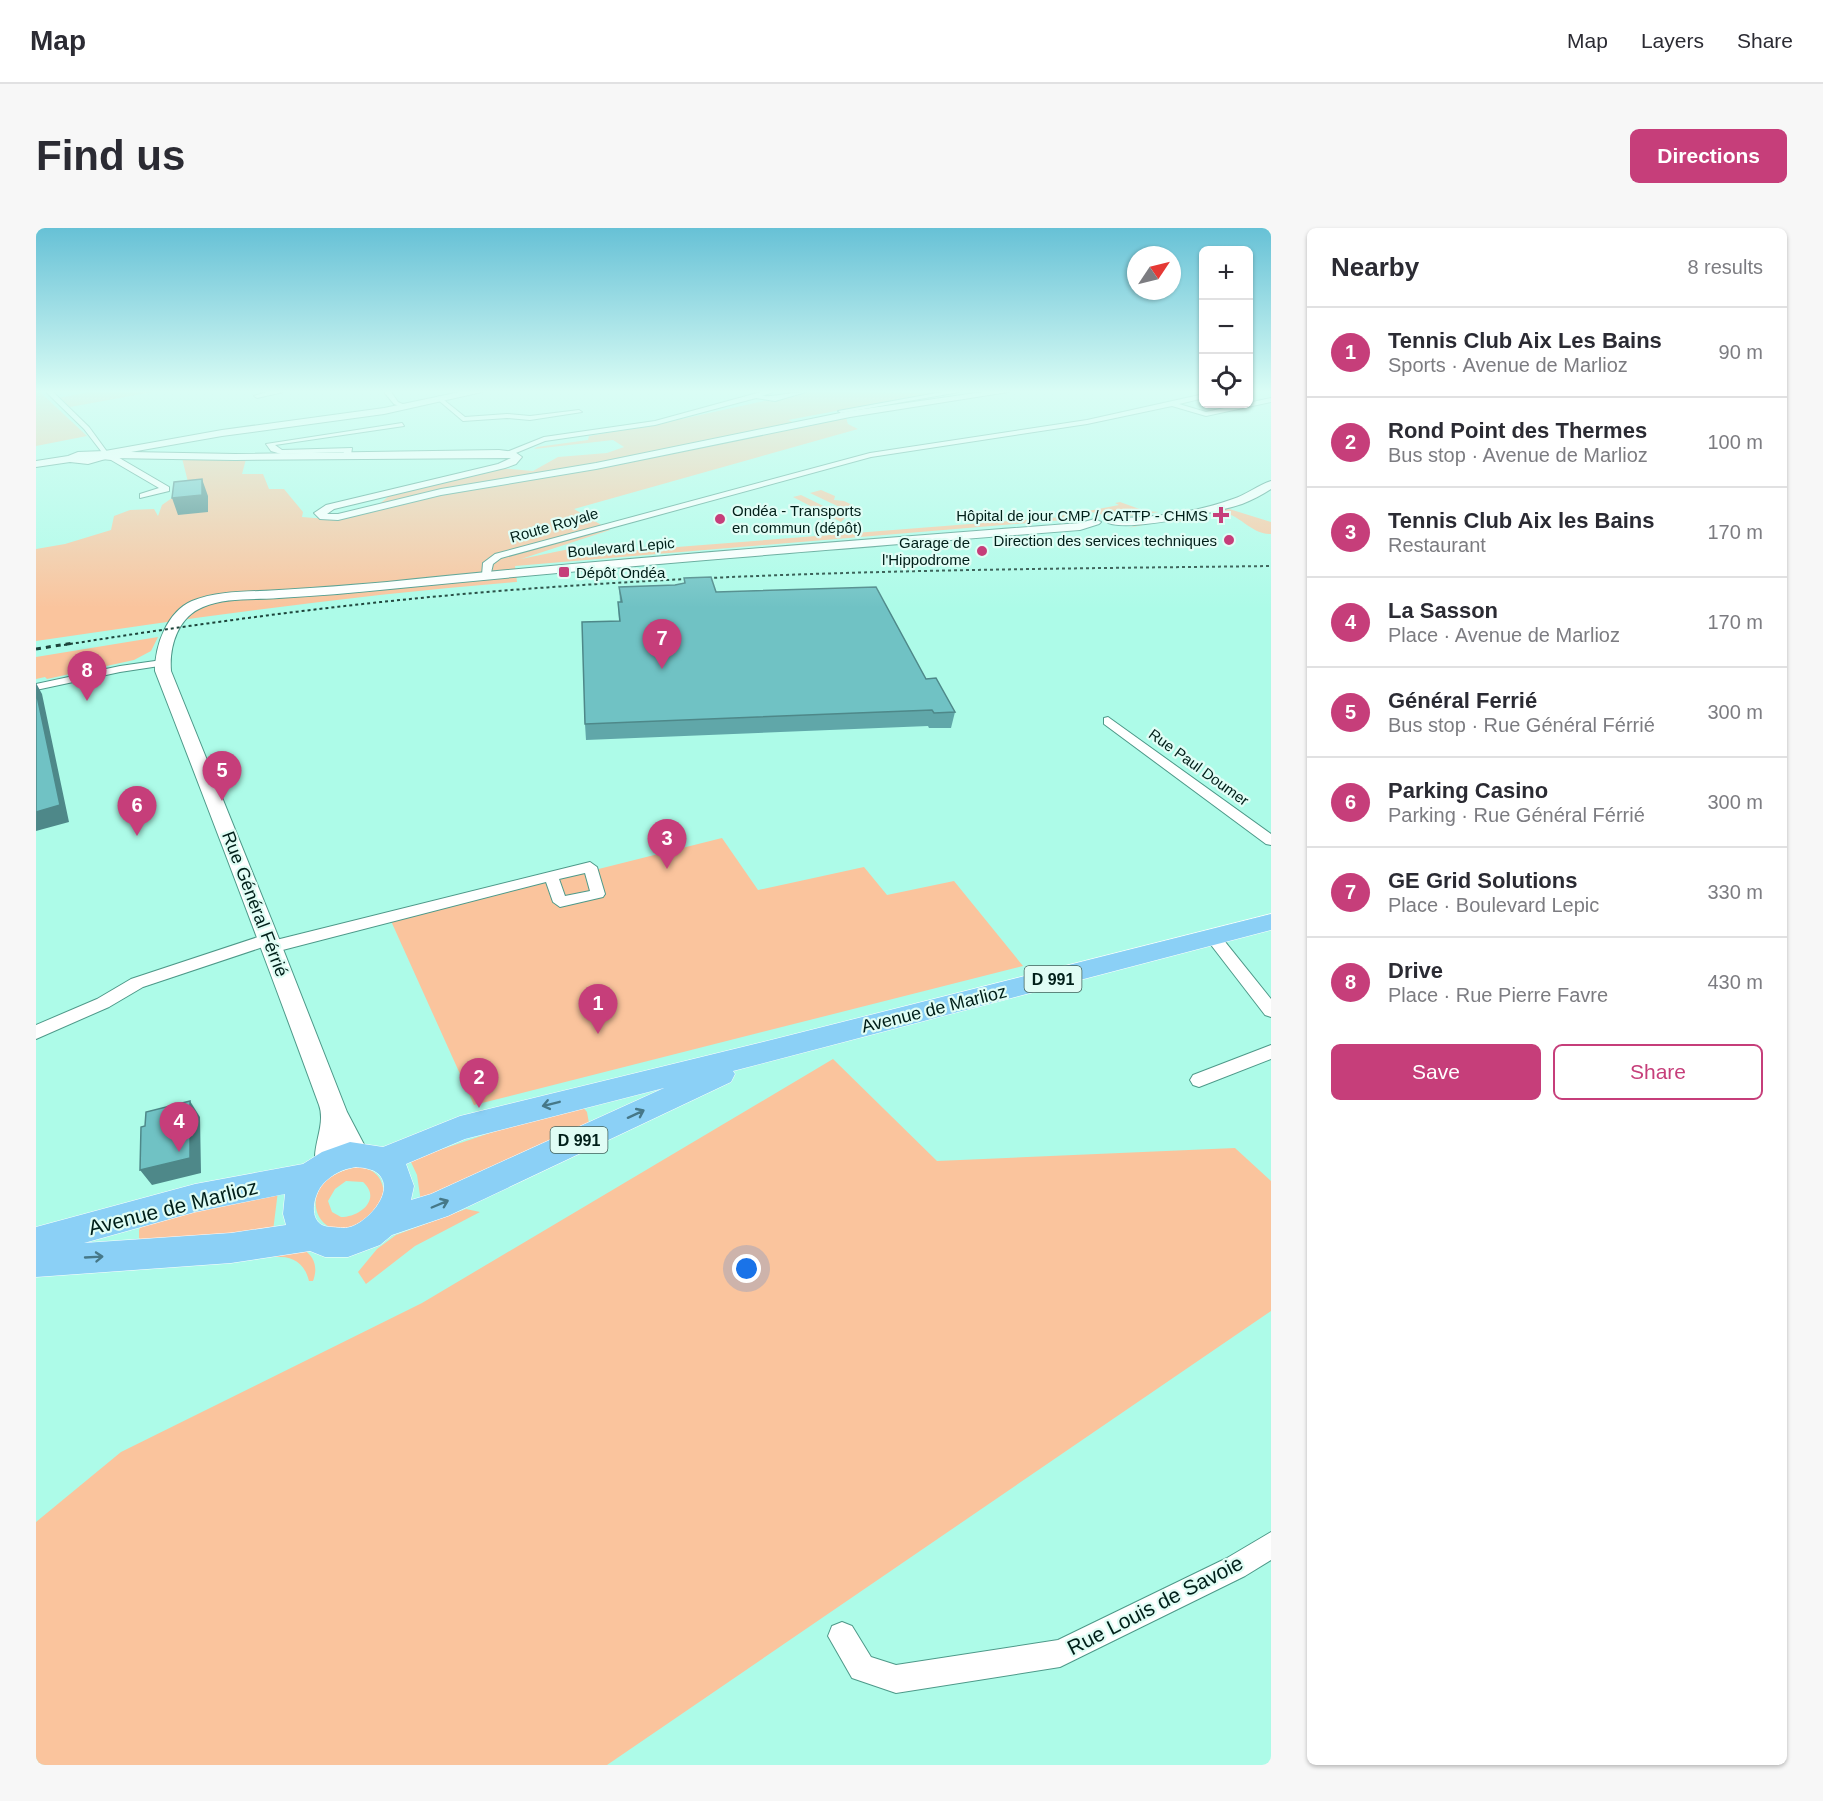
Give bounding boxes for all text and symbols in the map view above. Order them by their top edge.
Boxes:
text: Map [30,25,86,56]
text: Map [1567,29,1608,52]
text: Layers [1641,29,1704,52]
text: Share [1737,29,1793,52]
button: Directions [1630,129,1787,183]
text: Find us [36,132,185,179]
north arrow [1127,246,1181,300]
map controls [1199,246,1253,408]
button: + [1199,246,1253,300]
text: Nearby [1331,252,1419,282]
text: 8 results [1687,256,1763,278]
button: − [1199,300,1253,354]
text: Tennis Club Aix Les Bains [1388,328,1662,353]
text: 1 [1345,341,1356,363]
text: 90 m [1719,341,1763,363]
button: locate [1199,354,1253,408]
text: Sports · Avenue de Marlioz [1388,354,1628,376]
text: Rond Point des Thermes [1388,418,1647,443]
text: 2 [1345,431,1356,453]
text: 100 m [1707,431,1763,453]
text: Bus stop · Avenue de Marlioz [1388,444,1648,466]
place label: Ondéa - Transports en commun (dépôt) [732,502,862,536]
street label: Route Royale [508,504,600,546]
marker: Hôpital de jour CMP / CATTP - CHMS [1212,506,1230,524]
place label: Hôpital de jour CMP / CATTP - CHMS [956,507,1208,524]
text: Tennis Club Aix les Bains [1388,508,1655,533]
marker: Ondéa - Transports en commun (dépôt) [713,512,727,526]
text: 3 [1345,521,1356,543]
text: 170 m [1707,521,1763,543]
place label: Direction des services techniques [994,532,1217,549]
marker: Direction des services techniques [1222,533,1236,547]
street label: Boulevard Lepic [567,534,676,560]
place label: Garage de l'Hippodrome [882,534,970,568]
text: Restaurant [1388,534,1486,556]
marker: Garage de l'Hippodrome [975,544,989,558]
place label: Dépôt Ondéa [576,564,666,581]
marker: Dépôt Ondéa [557,565,571,579]
text: La Sasson [1388,598,1498,623]
text: 4 [1345,611,1356,633]
text: 170 m [1707,611,1763,633]
pin: 7 [642,620,682,669]
text: Place · Avenue de Marlioz [1388,624,1620,646]
pin: 8 [68,652,106,701]
text: Général Ferrié [1388,688,1537,713]
text: 5 [1345,701,1356,723]
text: 300 m [1707,701,1763,723]
text: Bus stop · Rue Général Férrié [1388,714,1655,736]
street label: Rue Paul Doumer [1146,725,1252,809]
pin: 5 [202,752,242,801]
text: Parking Casino [1388,778,1548,803]
pin: 6 [118,786,156,836]
text: 6 [1345,791,1356,813]
text: 300 m [1707,791,1763,813]
text: Parking · Rue Général Férrié [1388,804,1645,826]
pin: 3 [648,820,686,869]
street label: Rue Général Férrié [218,828,292,980]
text: GE Grid Solutions [1388,868,1577,893]
text: 7 [1345,881,1356,903]
text: 330 m [1707,881,1763,903]
text: Place · Boulevard Lepic [1388,894,1599,916]
text: Drive [1388,958,1443,983]
road number: D 991 [1024,966,1082,992]
text: 8 [1345,971,1356,993]
text: 430 m [1707,971,1763,993]
street label: Avenue de Marlioz [859,981,1009,1037]
pin: 1 [578,984,618,1034]
text: Place · Rue Pierre Favre [1388,984,1608,1006]
button: Save [1331,1044,1541,1100]
button: Share [1553,1044,1763,1100]
pin: 2 [460,1058,498,1108]
one-way arrow [542,1098,561,1110]
pin: 4 [160,1102,198,1152]
one-way arrow [626,1108,644,1119]
road number: D 991 [550,1127,608,1153]
street label: Avenue de Marlioz [86,1175,260,1239]
one-way arrow [430,1198,448,1209]
one-way arrow [84,1251,104,1262]
your location [732,1254,761,1283]
street label: Rue Louis de Savoie [1063,1551,1247,1659]

